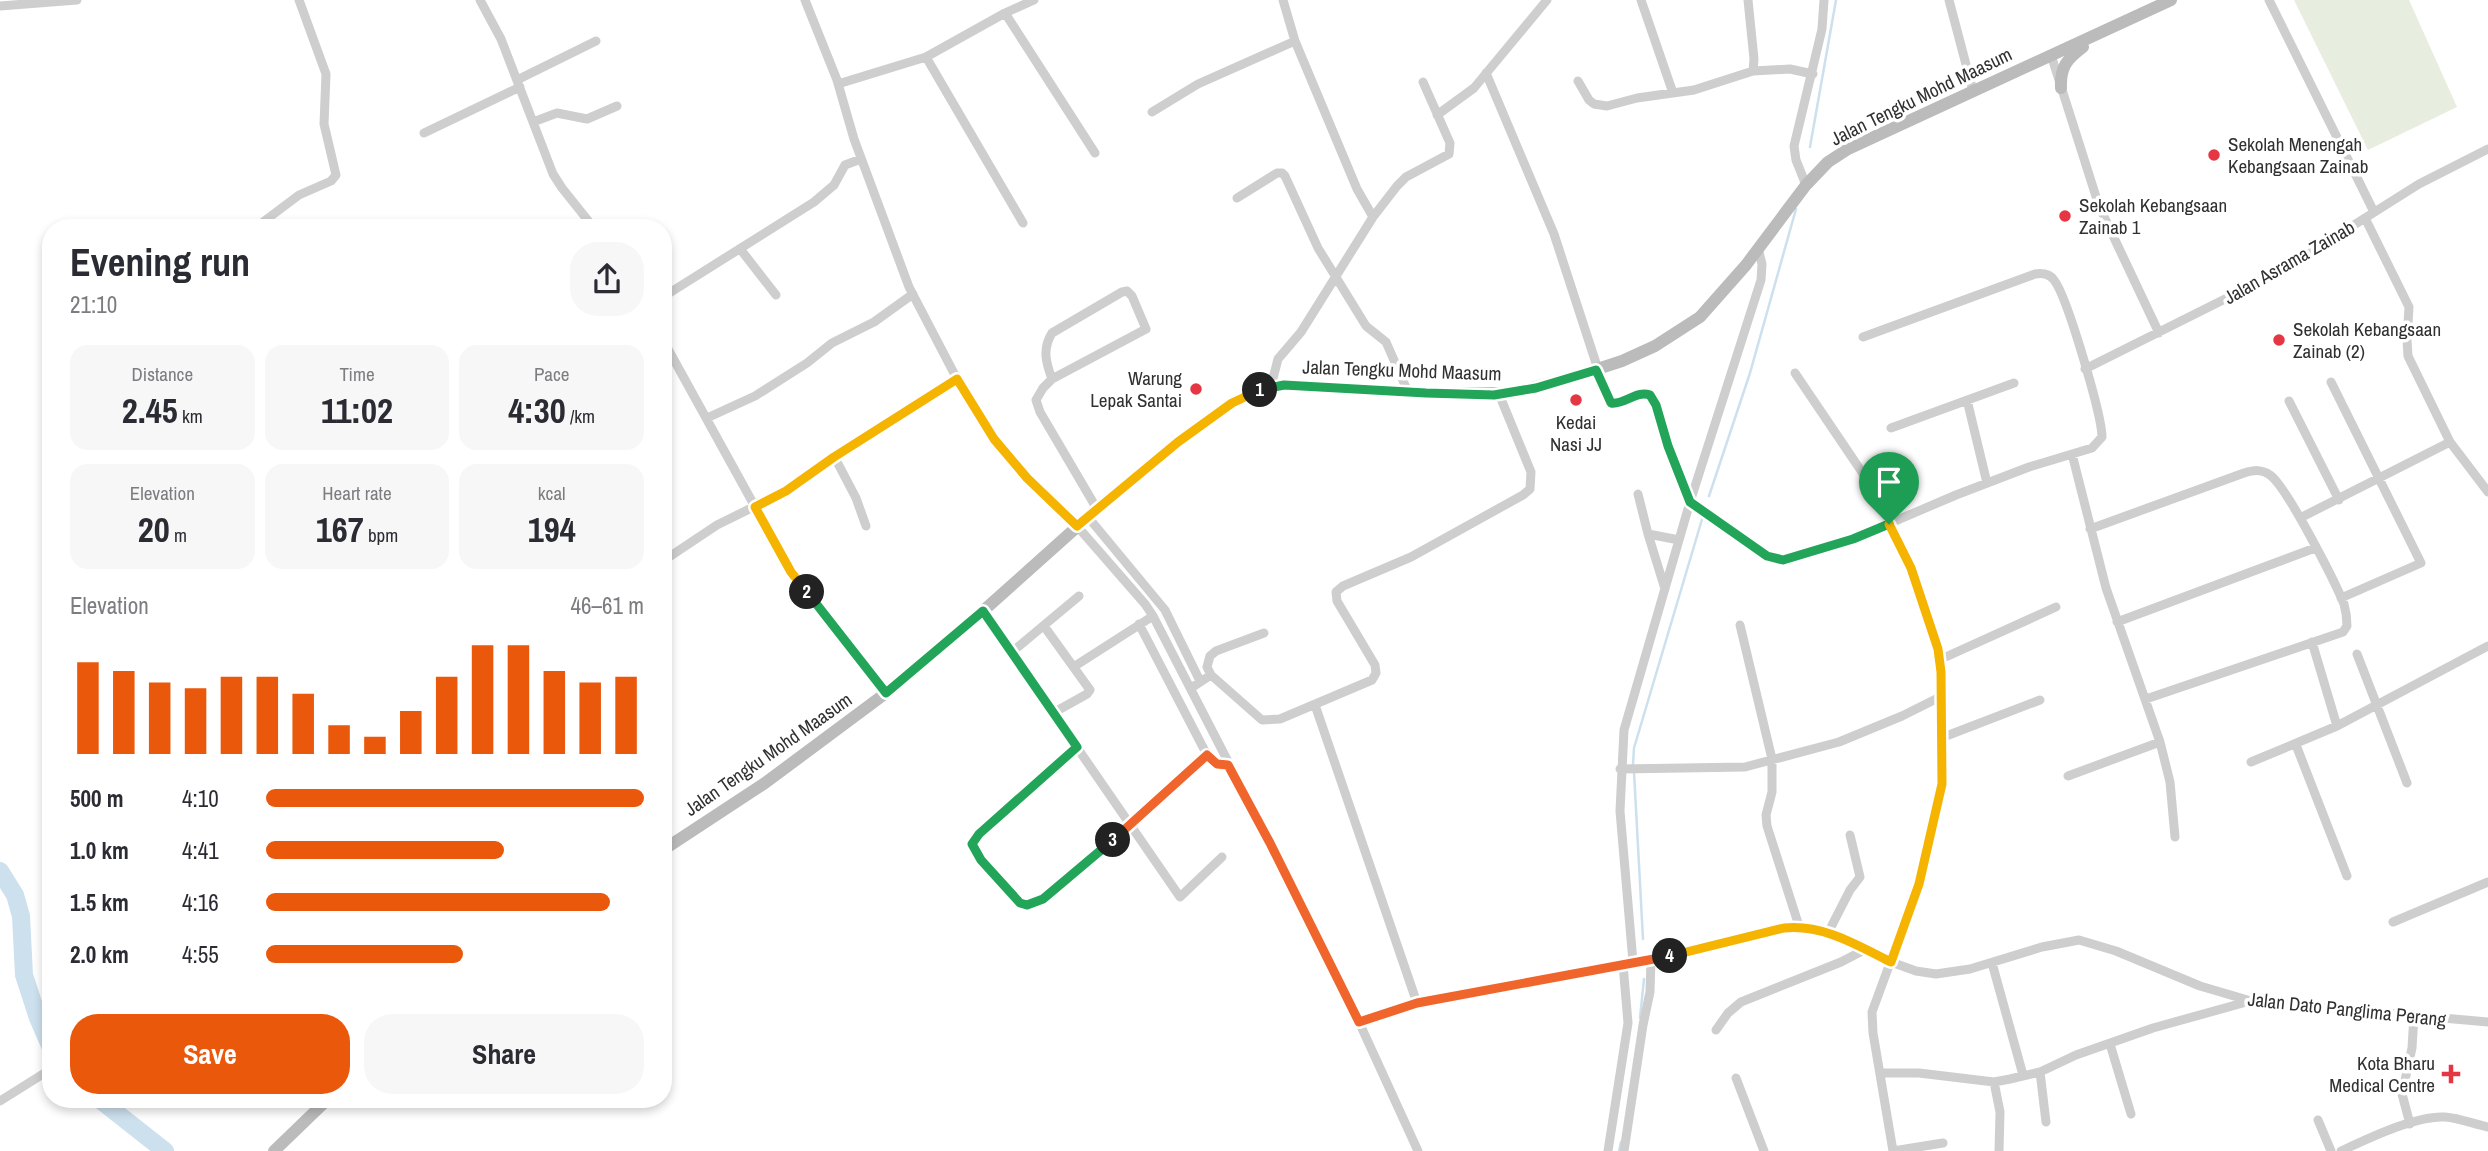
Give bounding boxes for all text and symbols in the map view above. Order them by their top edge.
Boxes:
street label: Jalan Tengku Mohd Maasum [1826,41,2016,151]
place label: Sekolah Menengah Kebangsaan Zainab [2228,131,2368,179]
marker: Sekolah Menengah Kebangsaan Zainab [2206,147,2222,163]
place label: Sekolah Kebangsaan Zainab 1 [2079,192,2227,240]
marker: Sekolah Kebangsaan Zainab 1 [2057,208,2073,224]
street label: Jalan Asrama Zainab [2219,214,2359,310]
text: Evening run [70,237,250,288]
button: share [570,242,644,316]
text: 21:10 [70,289,117,320]
place label: Sekolah Kebangsaan Zainab (2) [2293,316,2441,364]
marker: Sekolah Kebangsaan Zainab (2) [2271,332,2287,348]
street label: Jalan Tengku Mohd Maasum [1302,354,1502,386]
text: Distance [132,361,193,387]
text: Time [339,361,375,387]
text: Pace [534,361,569,387]
place label: Warung Lepak Santai [1090,365,1182,413]
pin: 1 [1242,372,1278,408]
text: 1 [1255,376,1264,402]
marker: Warung Lepak Santai [1188,381,1204,397]
text: 2.45 [122,387,178,434]
text: 11:02 [321,387,393,434]
text: 4:30 [508,387,566,434]
marker: Kedai Nasi JJ [1568,392,1584,408]
text: km [178,403,203,429]
text: /km [566,403,595,429]
place label: Kedai Nasi JJ [1550,409,1602,457]
pin [1859,452,1919,524]
icon: arrive [1870,463,1908,501]
text: Elevation [130,480,195,506]
text: Heart rate [322,480,392,506]
text: kcal [538,480,566,506]
text: 20 [138,506,170,553]
text: 167 [316,506,364,553]
text: 194 [528,506,576,553]
text: m [170,522,187,548]
text: bpm [364,522,398,548]
pin: 2 [790,574,824,610]
text: 2 [802,578,811,604]
text: Elevation [70,590,149,621]
text: 46–61 m [571,590,644,621]
street label: Jalan Tengku Mohd Maasum [679,686,857,822]
text: 500 m [70,783,123,814]
text: 4:10 [182,783,219,814]
pin: 3 [1096,822,1130,858]
text: 3 [1108,826,1117,852]
text: 1.0 km [70,835,129,866]
text: 4:41 [182,835,219,866]
text: 1.5 km [70,887,129,918]
text: 4:16 [182,887,219,918]
text: 2.0 km [70,939,129,970]
text: 4:55 [182,939,219,970]
pin: 4 [1652,939,1688,974]
text: 4 [1665,942,1674,968]
street label: Jalan Dato Panglima Perang [2247,986,2448,1032]
button: Save [70,1014,350,1094]
button: Share [364,1014,644,1094]
place label: Kota Bharu Medical Centre [2329,1050,2435,1098]
marker: Kota Bharu Medical Centre [2441,1064,2461,1084]

